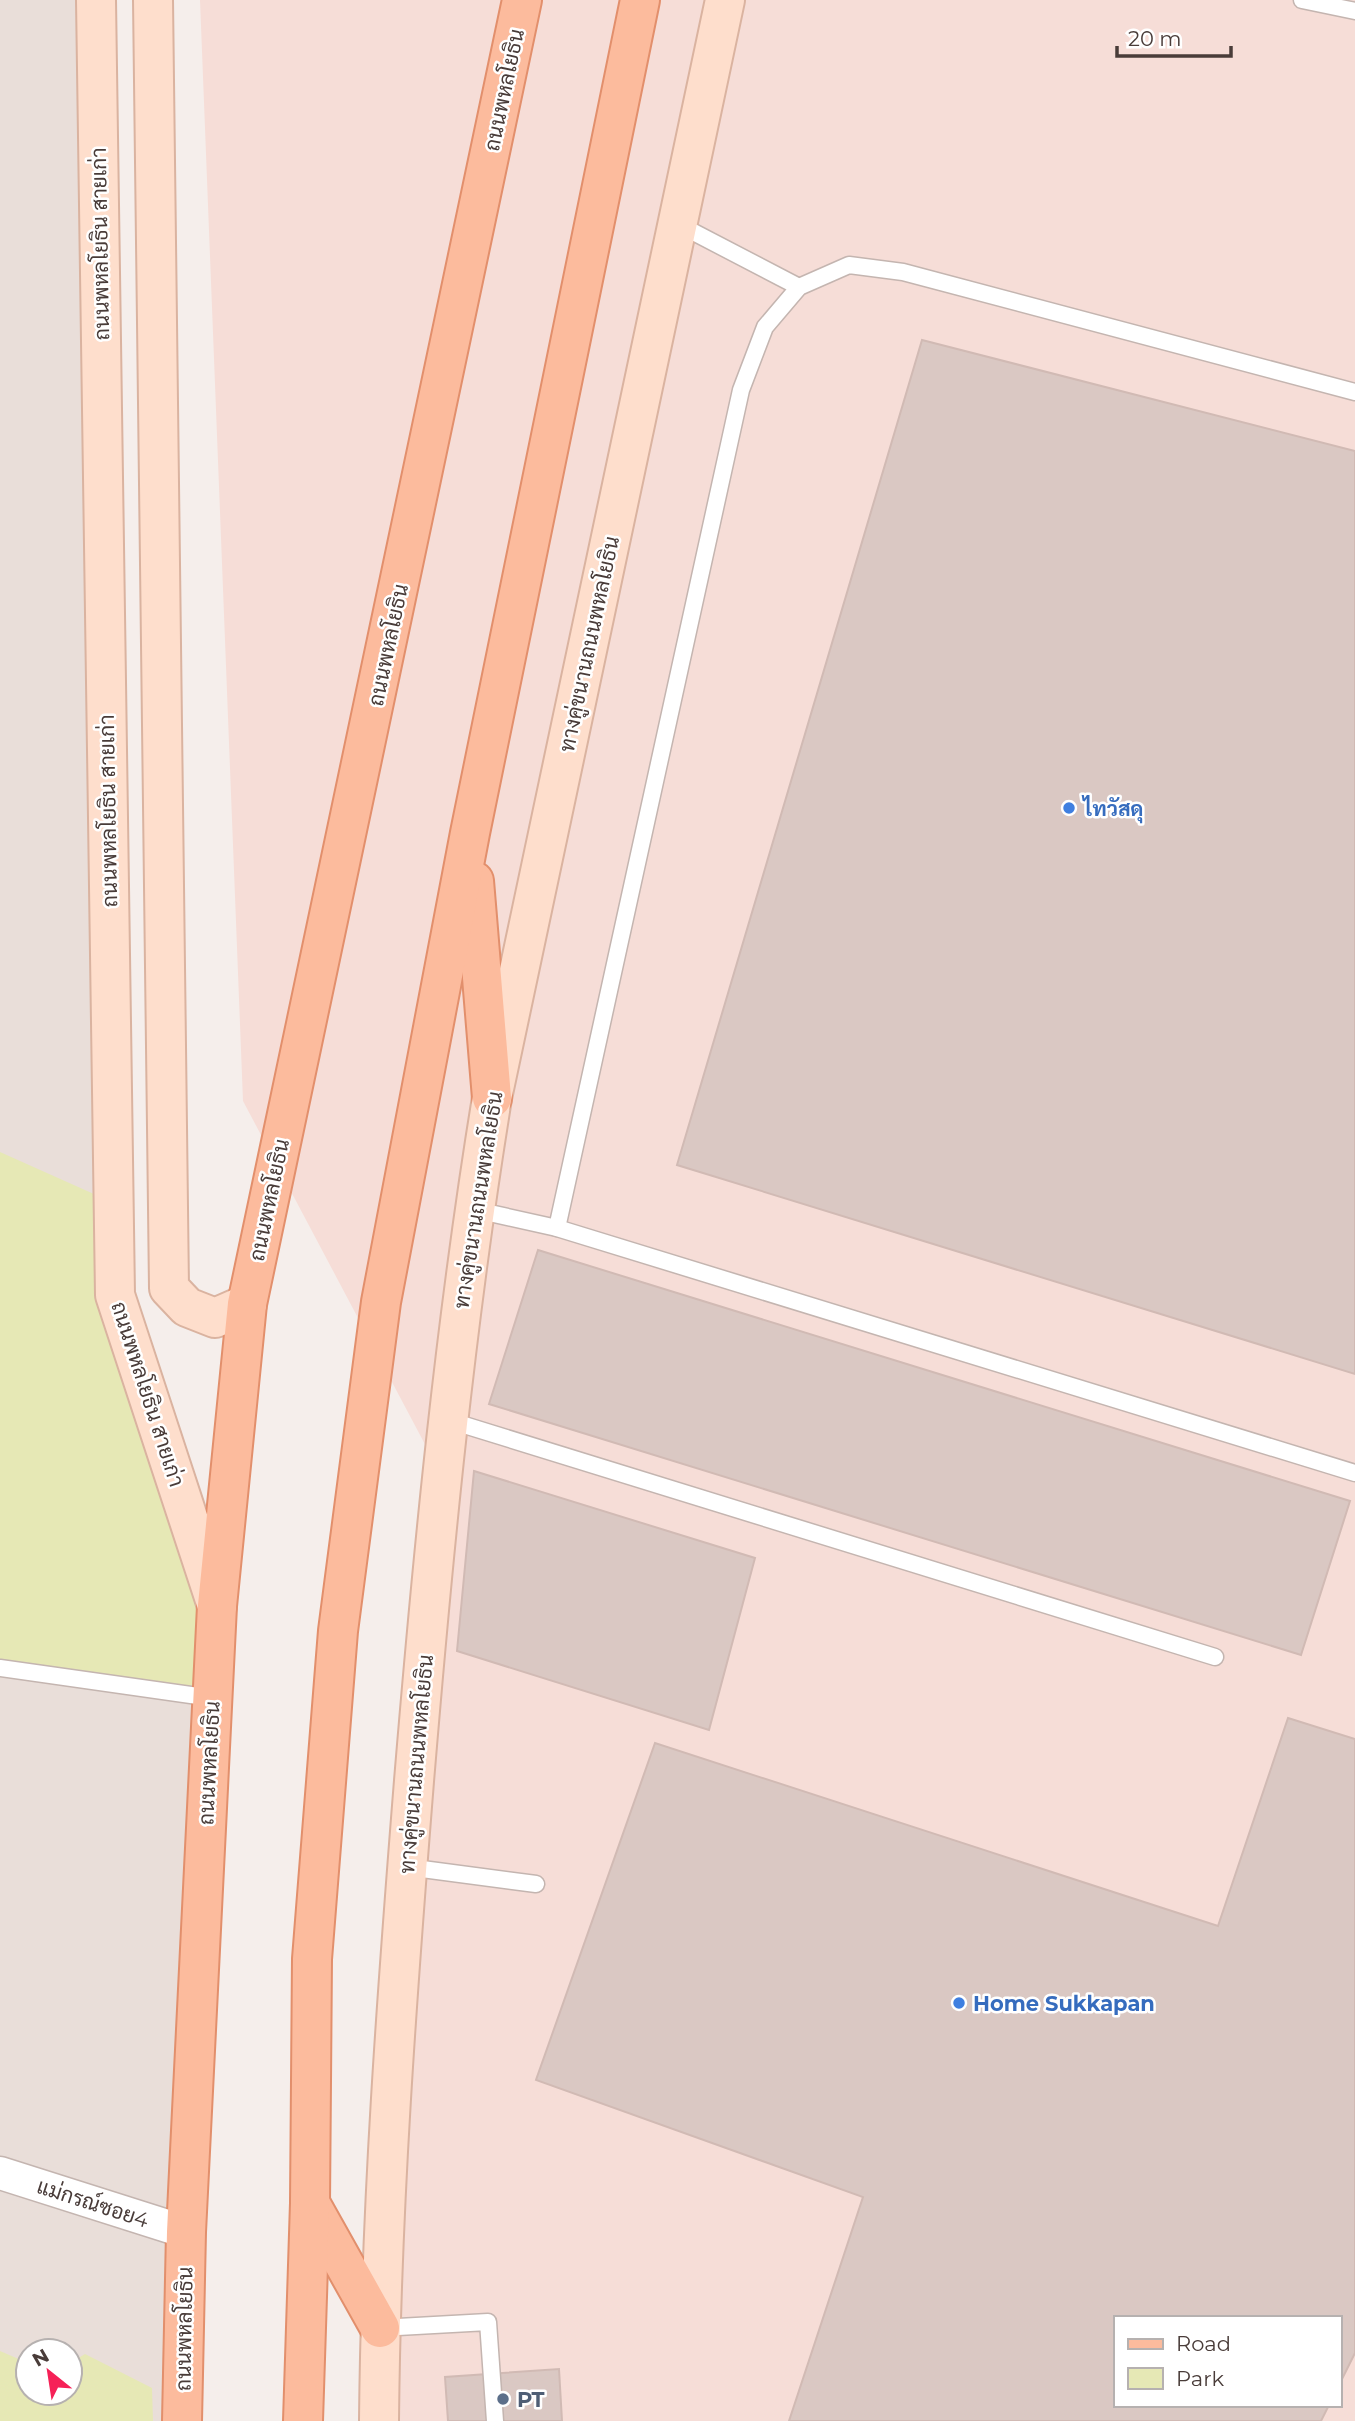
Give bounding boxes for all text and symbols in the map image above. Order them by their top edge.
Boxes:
scale bar [1117,14,1231,58]
text: 20 m [1128,26,1182,51]
street label: ถนนพหลโยธิน [479,27,529,153]
street label: ถนนพหลโยธิน สายเก่า [86,147,114,341]
street label: ทางคู่ขนานถนนพหลโยธิน [554,534,627,755]
street label: ถนนพหลโยธิน [363,582,413,708]
street label: ถนนพหลโยธิน สายเก่า [94,714,122,908]
place label: ไทวัสดุ [1081,795,1143,824]
marker: ไทวัสดุ [1061,800,1077,816]
street label: ทางคู่ขนานถนนพหลโยธิน [448,1089,511,1311]
street label: ถนนพหลโยธิน [244,1137,294,1263]
street label: ถนนพหลโยธิน สายเก่า [106,1298,190,1490]
street label: ทางคู่ขนานถนนพหลโยธิน [394,1653,441,1875]
street label: ถนนพหลโยธิน [193,1700,225,1826]
place label: Home Sukkapan [973,1991,1155,2016]
marker: Home Sukkapan [951,1995,967,2011]
street label: แม่กรณ์ซอย4 [34,2172,152,2233]
street label: ถนนพหลโยธิน [170,2267,198,2391]
legend [1114,2316,1341,2407]
text: Road [1176,2331,1231,2356]
north arrow [14,2337,84,2407]
text: N [28,2344,53,2372]
text: Park [1176,2366,1224,2391]
place label: PT [517,2387,545,2412]
marker: PT [495,2391,511,2407]

